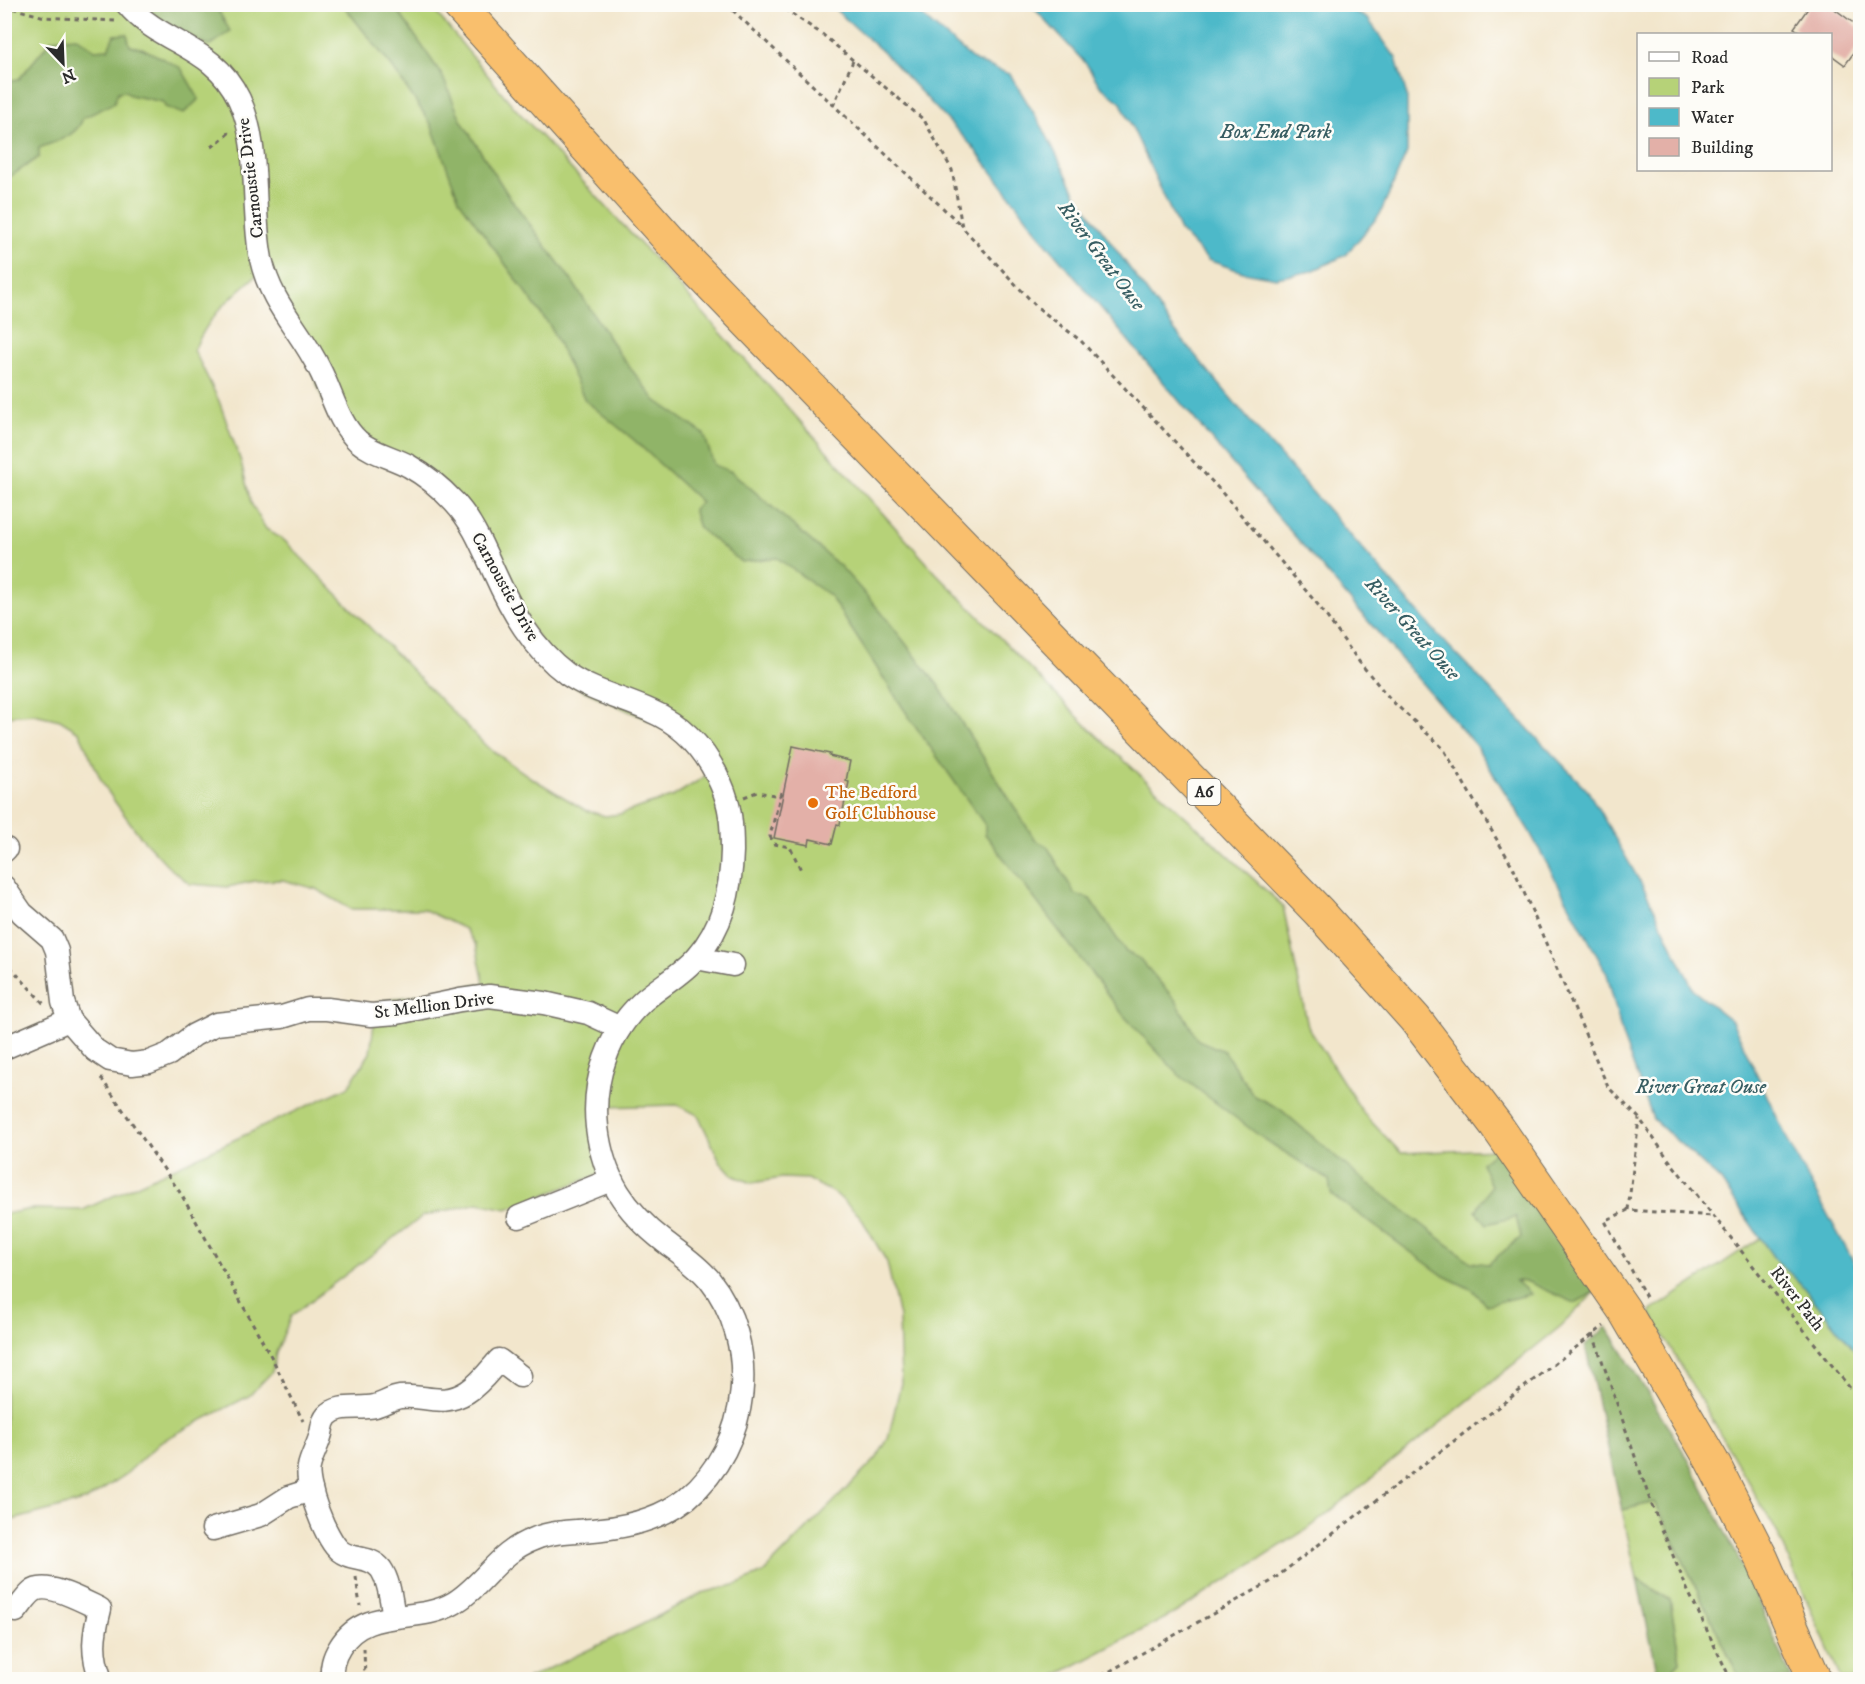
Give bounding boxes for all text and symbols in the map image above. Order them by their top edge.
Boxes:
north arrow [33,33,93,93]
legend [1637,33,1832,171]
text: Road [1691,47,1728,69]
text: N [59,64,78,88]
text: Park [1691,77,1725,99]
text: Water [1690,107,1734,129]
street label: Carnoustie Drive [233,117,269,239]
water label: Box End Park [1219,120,1332,145]
text: Building [1691,137,1753,159]
water label: River Great Ouse [1051,196,1151,317]
street label: Carnoustie Drive [466,529,544,645]
water label: River Great Ouse [1358,571,1466,687]
road number: A6 [1188,779,1220,805]
place label: The Bedford Golf Clubhouse [825,782,936,825]
marker: The Bedford Golf Clubhouse [806,796,820,810]
street label: St Mellion Drive [373,988,495,1024]
water label: River Great Ouse [1635,1075,1767,1100]
street label: River Path [1765,1262,1829,1336]

